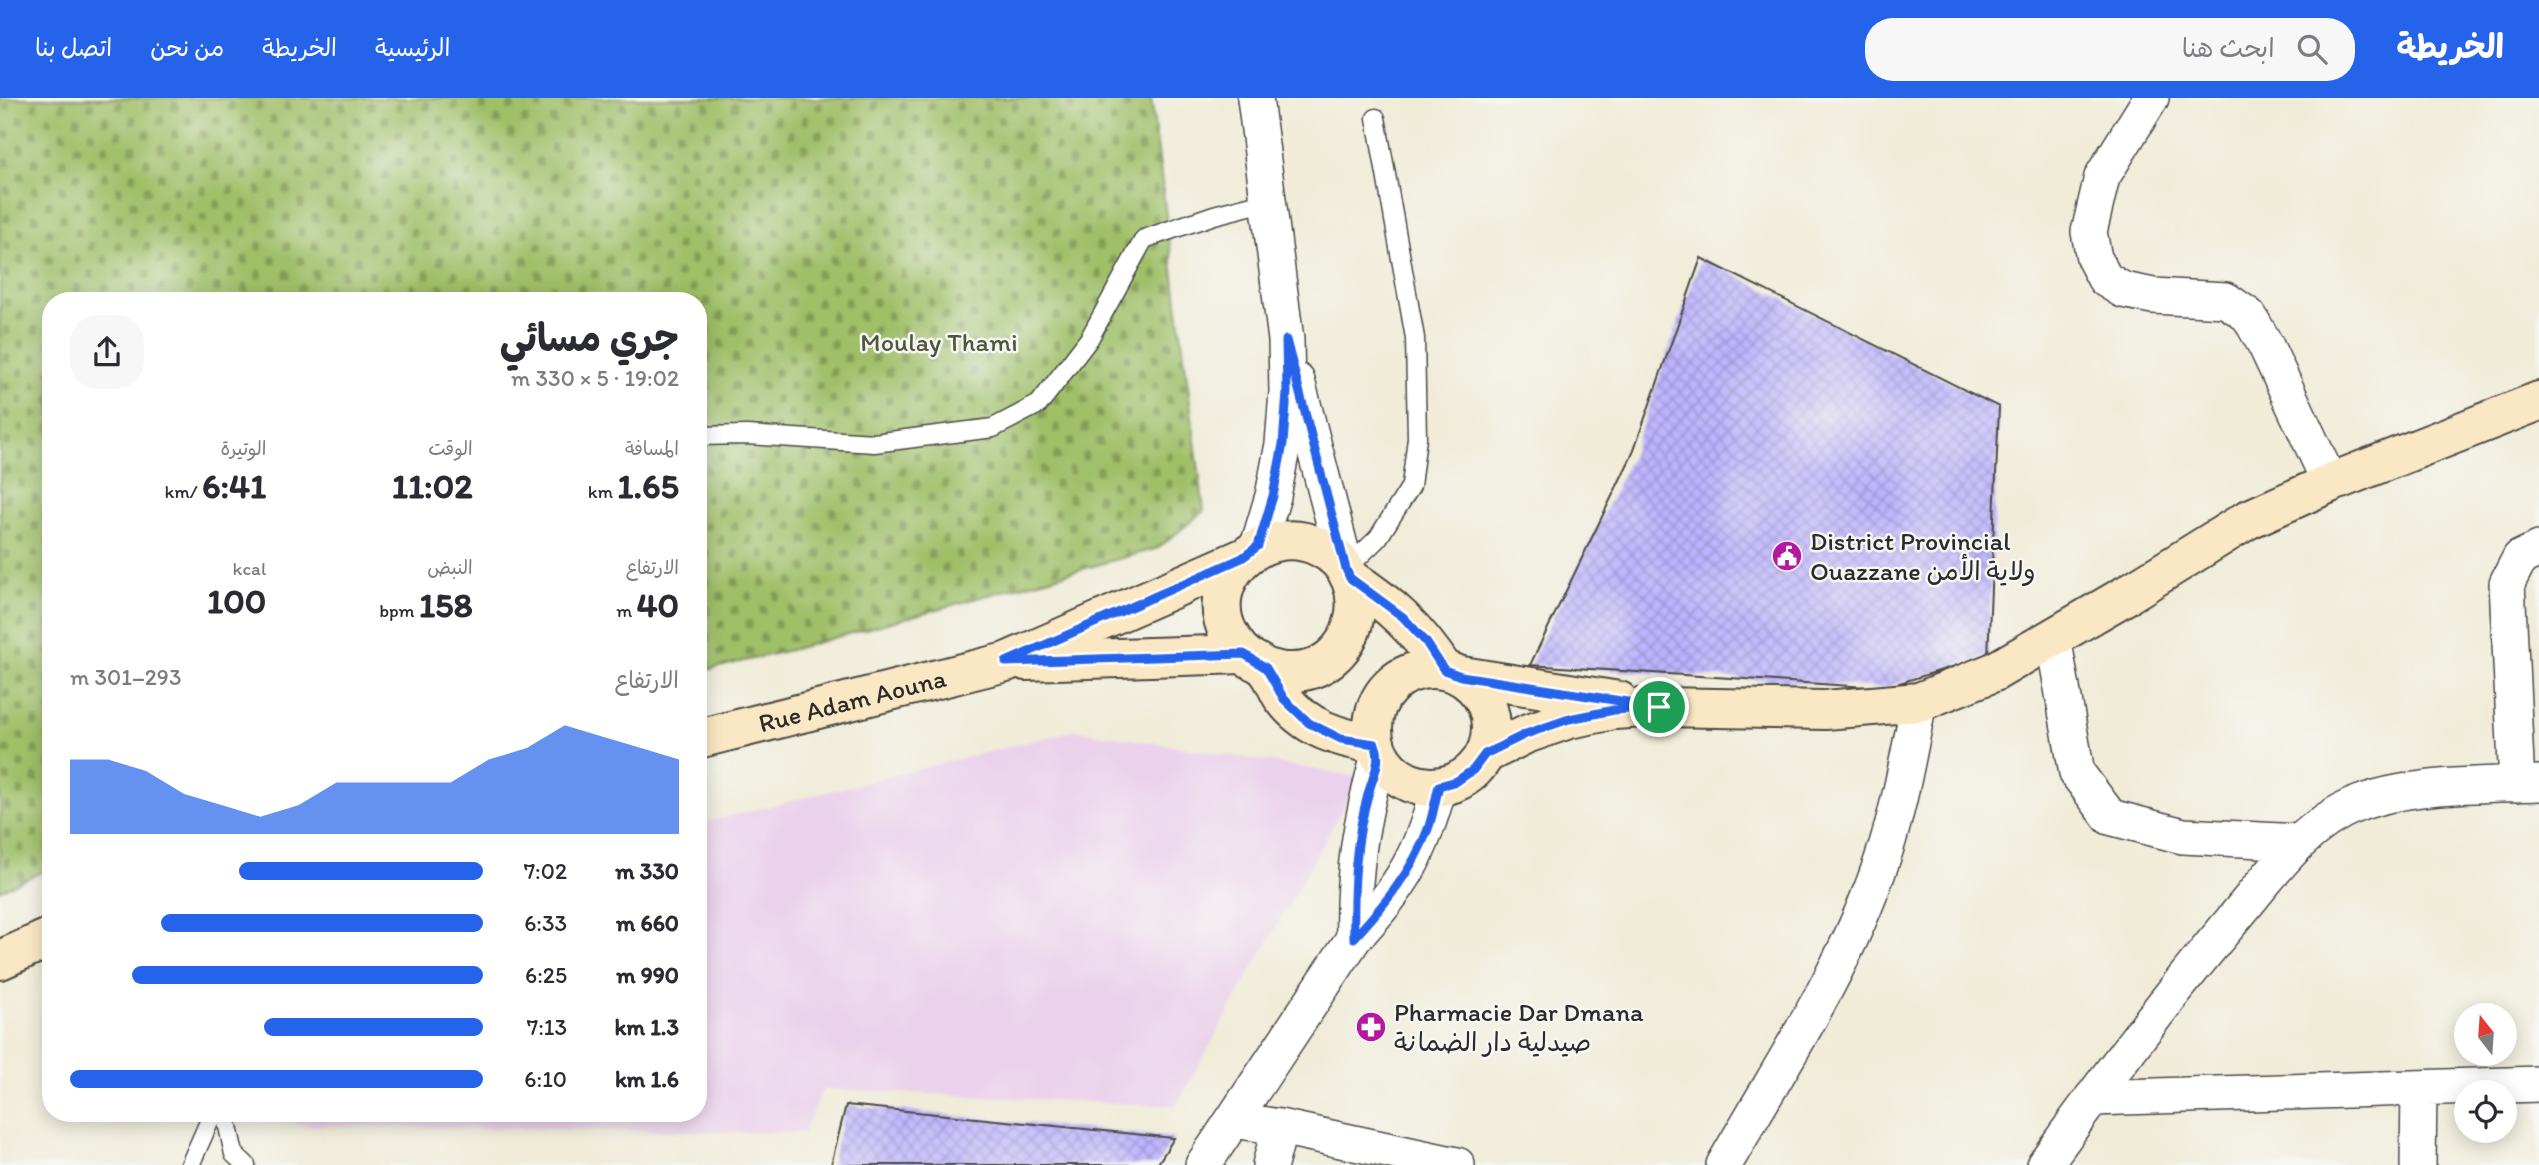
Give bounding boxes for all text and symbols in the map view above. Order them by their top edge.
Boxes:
search box [1865,18,2355,81]
text: الخريطة [2397,27,2504,66]
icon: search [2293,30,2331,68]
text: ابحث هنا [2182,32,2275,64]
text: اتصل بنا [35,33,112,62]
text: من نحن [150,33,224,62]
text: الخريطة [262,33,337,62]
text: الرئيسية [375,33,450,62]
button: share [70,315,144,389]
text: جري مسائي [500,315,679,361]
park label: Moulay Thami [860,326,1018,358]
text: 19:02 · 5 × 330 m [511,364,679,392]
text: الوتيرة [220,437,266,460]
text: الوقت [428,437,473,460]
text: المسافة [625,437,679,460]
text: 6:41 [202,465,266,507]
text: 11:02 [392,465,473,507]
text: 1.65 [617,465,679,507]
text: /km [165,480,202,503]
text: km [588,480,617,503]
place label: District Provincial Ouazzane ولاية الأمن [1810,525,2036,587]
public building icon: District Provincial Ouazzane ولاية الأمن [1770,539,1804,573]
text: النبض [427,556,473,579]
text: الارتفاع [626,556,679,579]
text: kcal [233,557,266,580]
text: 100 [207,580,266,622]
text: 158 [419,584,473,626]
text: 40 [636,584,679,626]
text: bpm [379,599,419,622]
text: m [616,599,636,622]
street label: Rue Adam Aouna [755,662,950,739]
text: 293–301 m [70,663,181,691]
text: الارتفاع [615,666,679,694]
pin [1629,677,1689,737]
icon: arrive [1640,688,1678,726]
text: 7:02 [524,857,567,885]
text: 330 m [615,857,679,885]
text: 6:33 [524,909,567,937]
text: 660 m [616,909,679,937]
text: 6:25 [525,961,567,989]
text: 990 m [616,961,679,989]
place label: Pharmacie Dar Dmana صيدلية دار الضمانة [1394,996,1644,1058]
north arrow [2454,1003,2516,1066]
map controls [2454,1003,2517,1143]
pharmacy icon: Pharmacie Dar Dmana صيدلية دار الضمانة [1354,1010,1388,1044]
text: 7:13 [527,1013,567,1041]
text: 1.3 km [615,1013,679,1041]
text: 6:10 [524,1065,567,1093]
text: 1.6 km [615,1065,679,1093]
button: locate [2454,1080,2517,1143]

